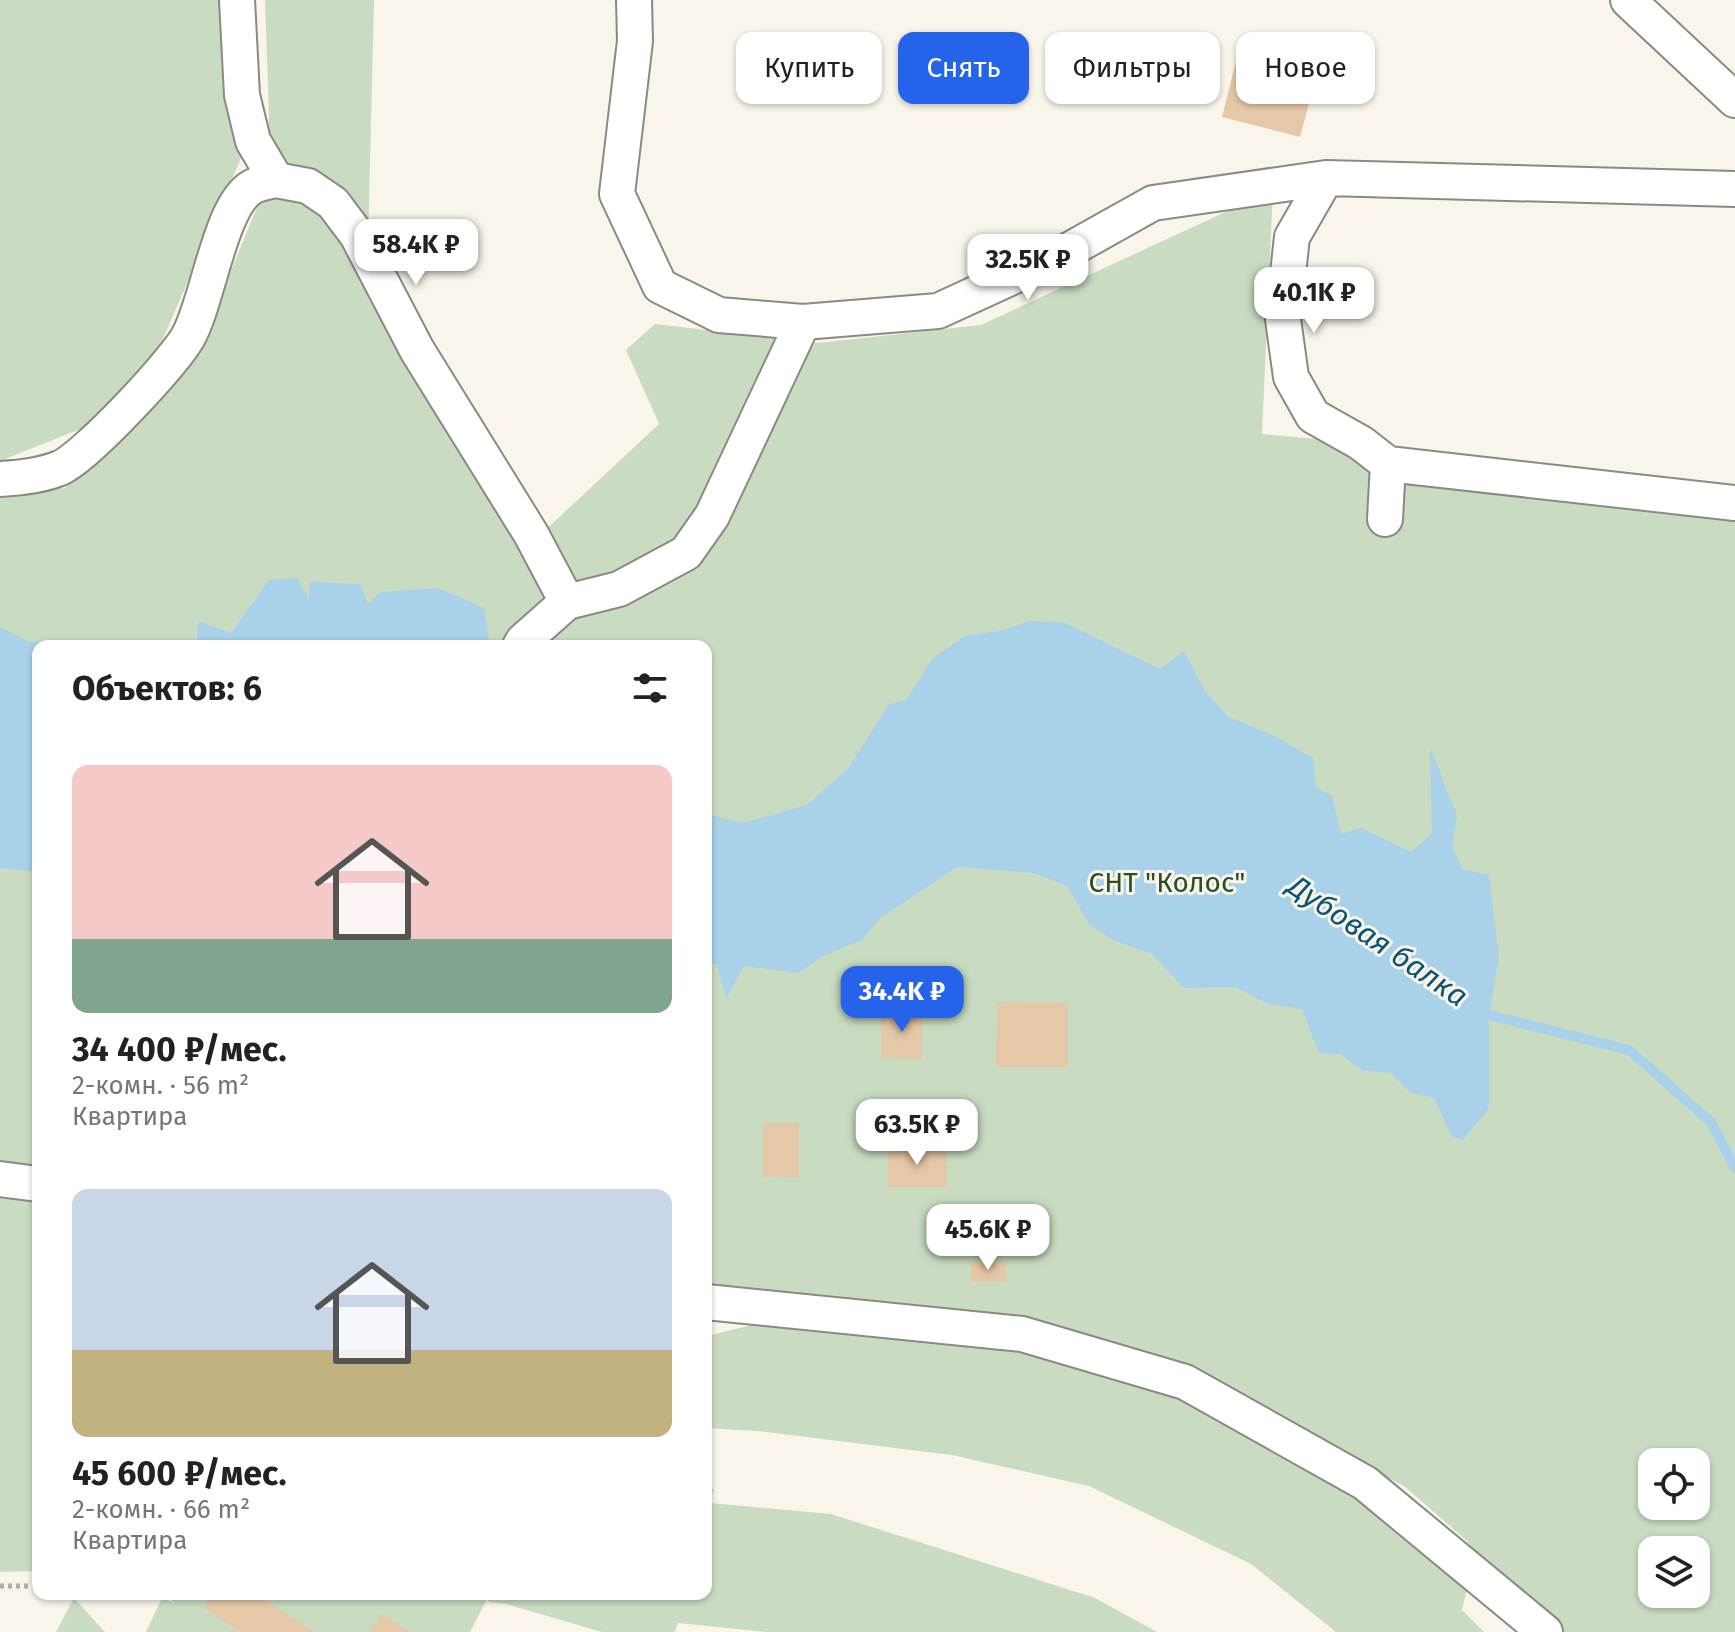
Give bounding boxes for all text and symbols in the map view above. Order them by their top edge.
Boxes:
chip: Купить [736,32,882,104]
chip: Снять [898,32,1029,104]
chip: Фильтры [1045,32,1220,104]
chip: Новое [1236,32,1375,104]
pin: 58.4K ₽ [342,219,490,287]
text: 58.4K ₽ [372,229,460,260]
pin: 32.5K ₽ [954,234,1102,302]
text: 32.5K ₽ [985,244,1071,275]
pin: 40.1K ₽ [1240,267,1388,335]
text: 40.1K ₽ [1272,277,1356,308]
icon: filters [628,666,672,710]
text: Объектов: 6 [72,668,262,709]
icon: home [300,817,444,961]
park label: СНТ "Колос" [1089,866,1246,899]
water label: Дубовая балка [1279,866,1475,1014]
pin: 34.4K ₽ [828,966,976,1034]
text: 34.4K ₽ [859,976,945,1007]
text: 34 400 ₽/мес. [72,1029,287,1070]
text: 2-комн. · 56 m² [72,1070,249,1101]
pin: 63.5K ₽ [843,1099,991,1167]
text: Квартира [72,1101,187,1132]
text: 63.5K ₽ [874,1109,960,1140]
pin: 45.6K ₽ [914,1204,1062,1272]
text: 45.6K ₽ [944,1214,1032,1245]
icon: home [300,1241,444,1385]
map controls [1638,1448,1710,1608]
button: locate [1638,1448,1710,1520]
text: 45 600 ₽/мес. [72,1453,287,1494]
text: 2-комн. · 66 m² [72,1494,250,1525]
text: Квартира [72,1525,187,1556]
button: layers [1638,1536,1710,1608]

